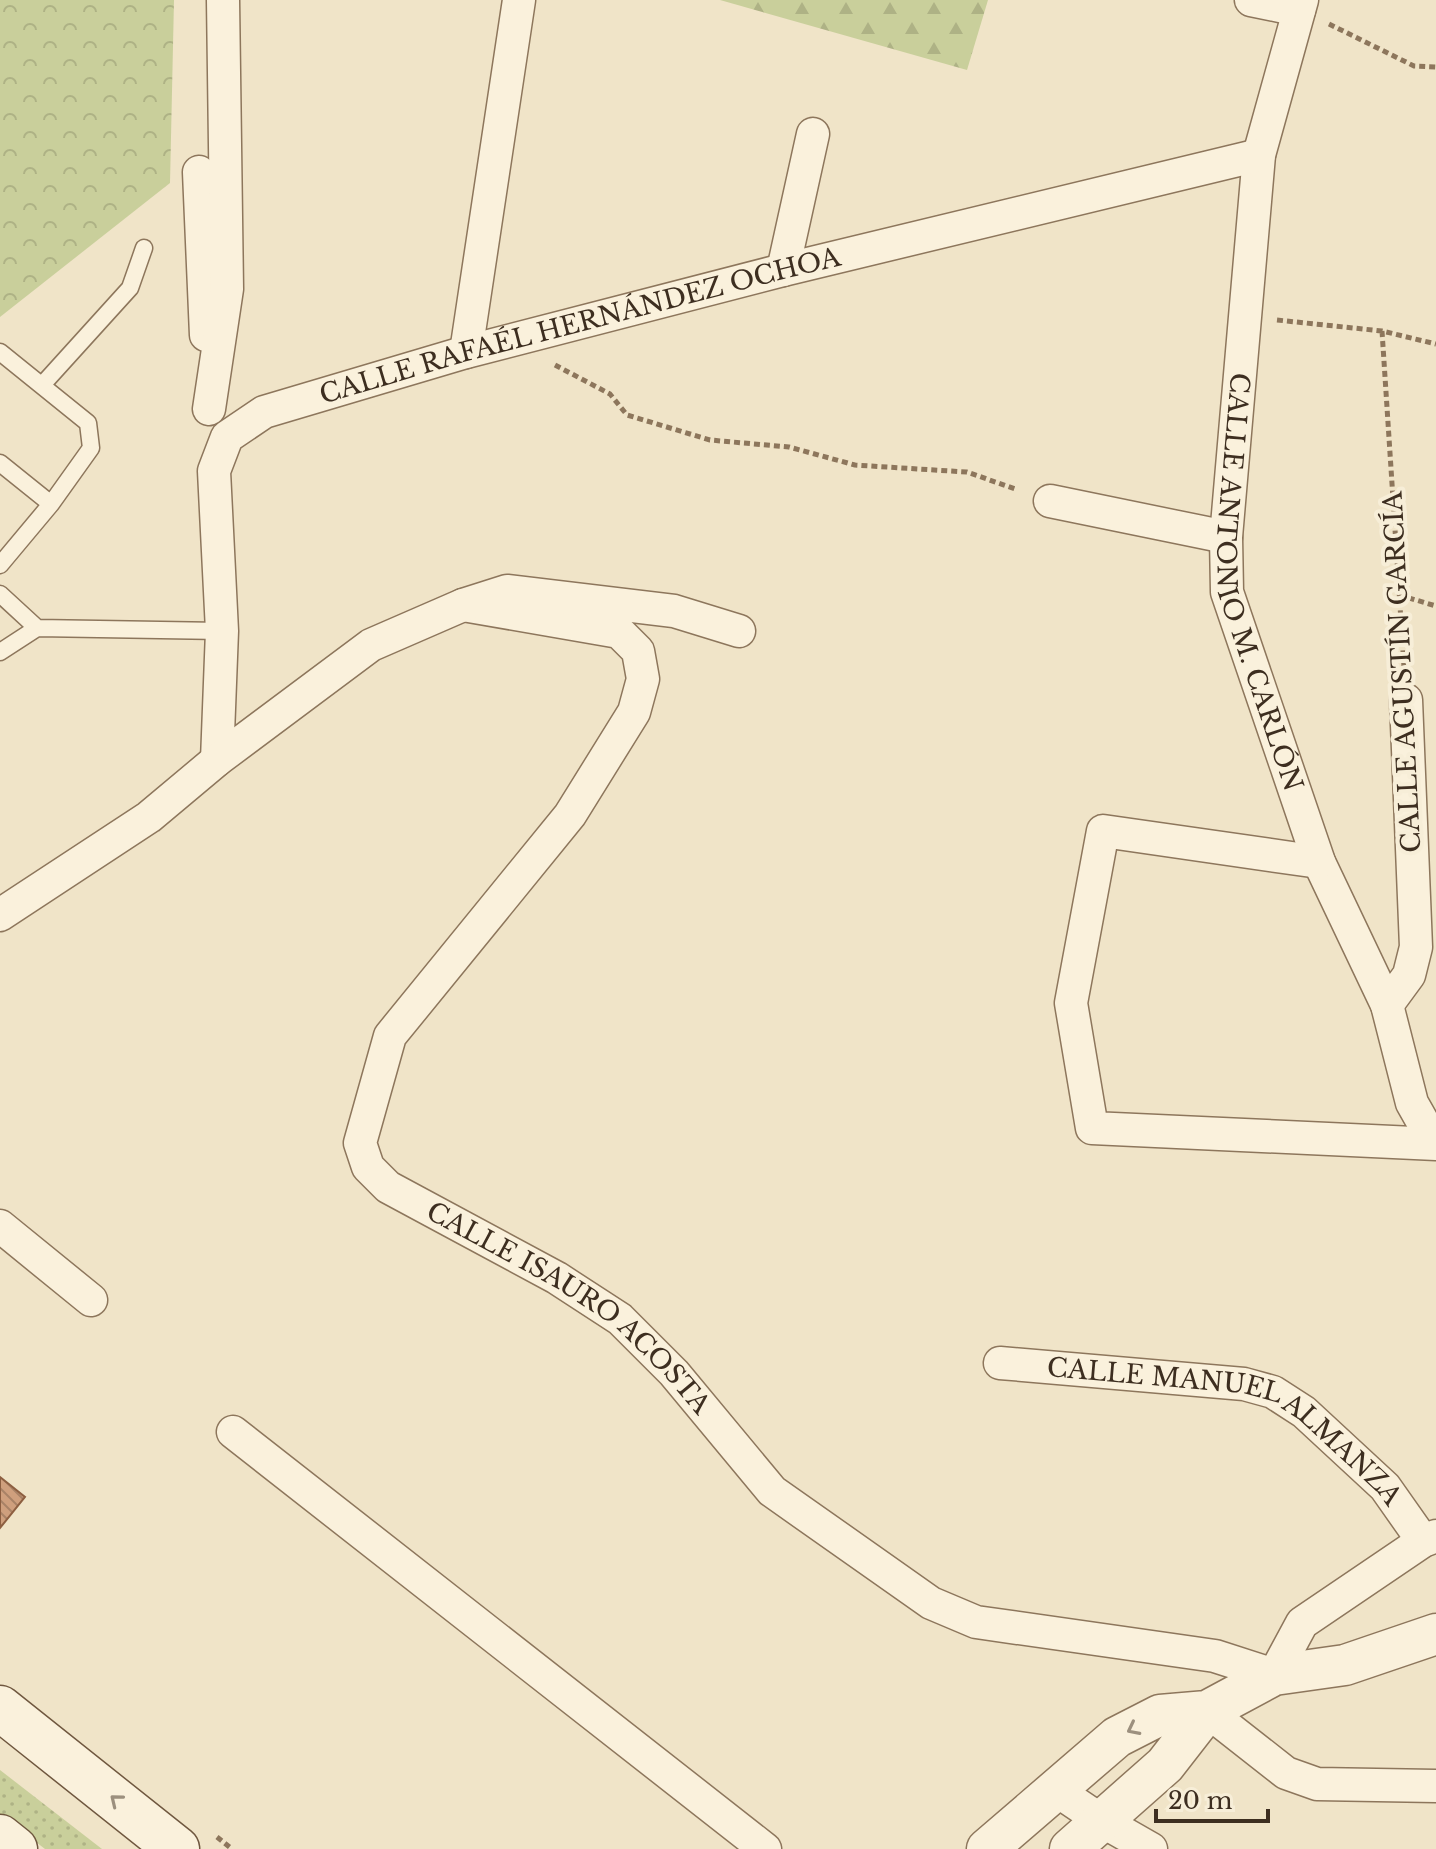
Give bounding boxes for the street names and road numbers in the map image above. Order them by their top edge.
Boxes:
street label: CALLE RAFAÉL HERNÁNDEZ OCHOA [316,240,845,411]
street label: CALLE ANTONIO M. CARLÓN [1210,371,1310,795]
street label: CALLE AGUSTÍN GARCÍA [1377,490,1427,854]
street label: CALLE ISAURO ACOSTA [421,1195,718,1421]
street label: CALLE MANUEL ALMANZA [1046,1351,1409,1512]

